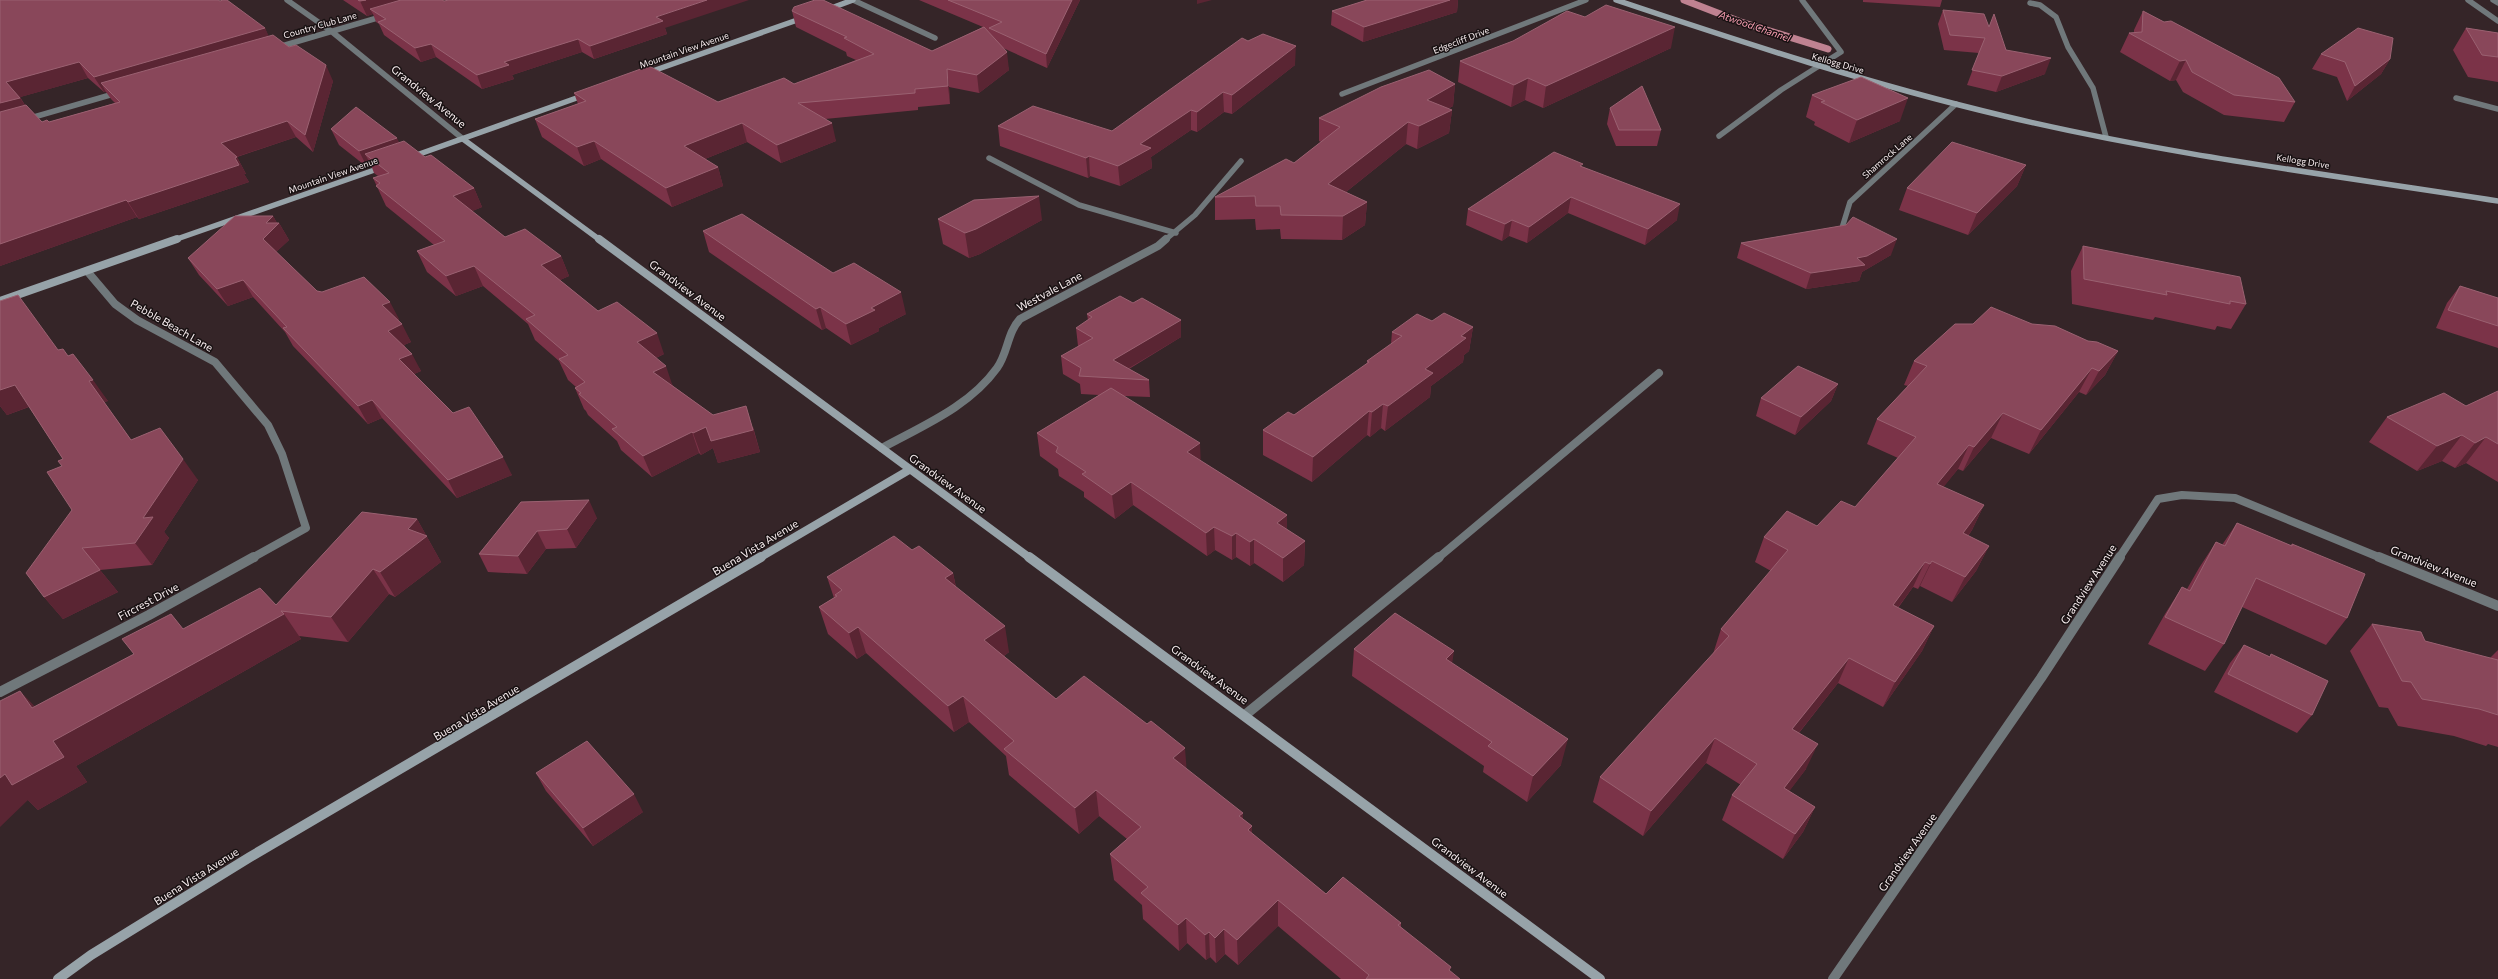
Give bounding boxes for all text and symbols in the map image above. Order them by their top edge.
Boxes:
water label: Atwood Channel [1717,8,1793,44]
street label: Country Club Lane [282,9,358,41]
street label: Edgecliff Drive [1431,24,1491,56]
street label: Mountain View Avenue [638,29,730,70]
street label: Kellogg Drive [1811,50,1866,76]
street label: Grandview Avenue [389,62,469,130]
street label: Shamrock Lane [1860,131,1914,181]
street label: Kellogg Drive [2276,151,2331,171]
street label: Mountain View Avenue [287,154,379,195]
street label: Grandview Avenue [647,257,729,323]
street label: Westvale Lane [1014,268,1084,314]
street label: Pebble Beach Lane [129,296,216,354]
street label: Grandview Avenue [907,451,989,516]
street label: Buena Vista Avenue [710,516,800,578]
street label: Grandview Avenue [2057,542,2119,626]
street label: Grandview Avenue [2389,543,2479,589]
street label: Fircrest Drive [115,579,181,622]
street label: Grandview Avenue [1169,642,1251,707]
street label: Buena Vista Avenue [431,681,521,743]
street label: Grandview Avenue [1875,810,1939,894]
street label: Grandview Avenue [1429,834,1511,900]
street label: Buena Vista Avenue [151,845,241,907]

